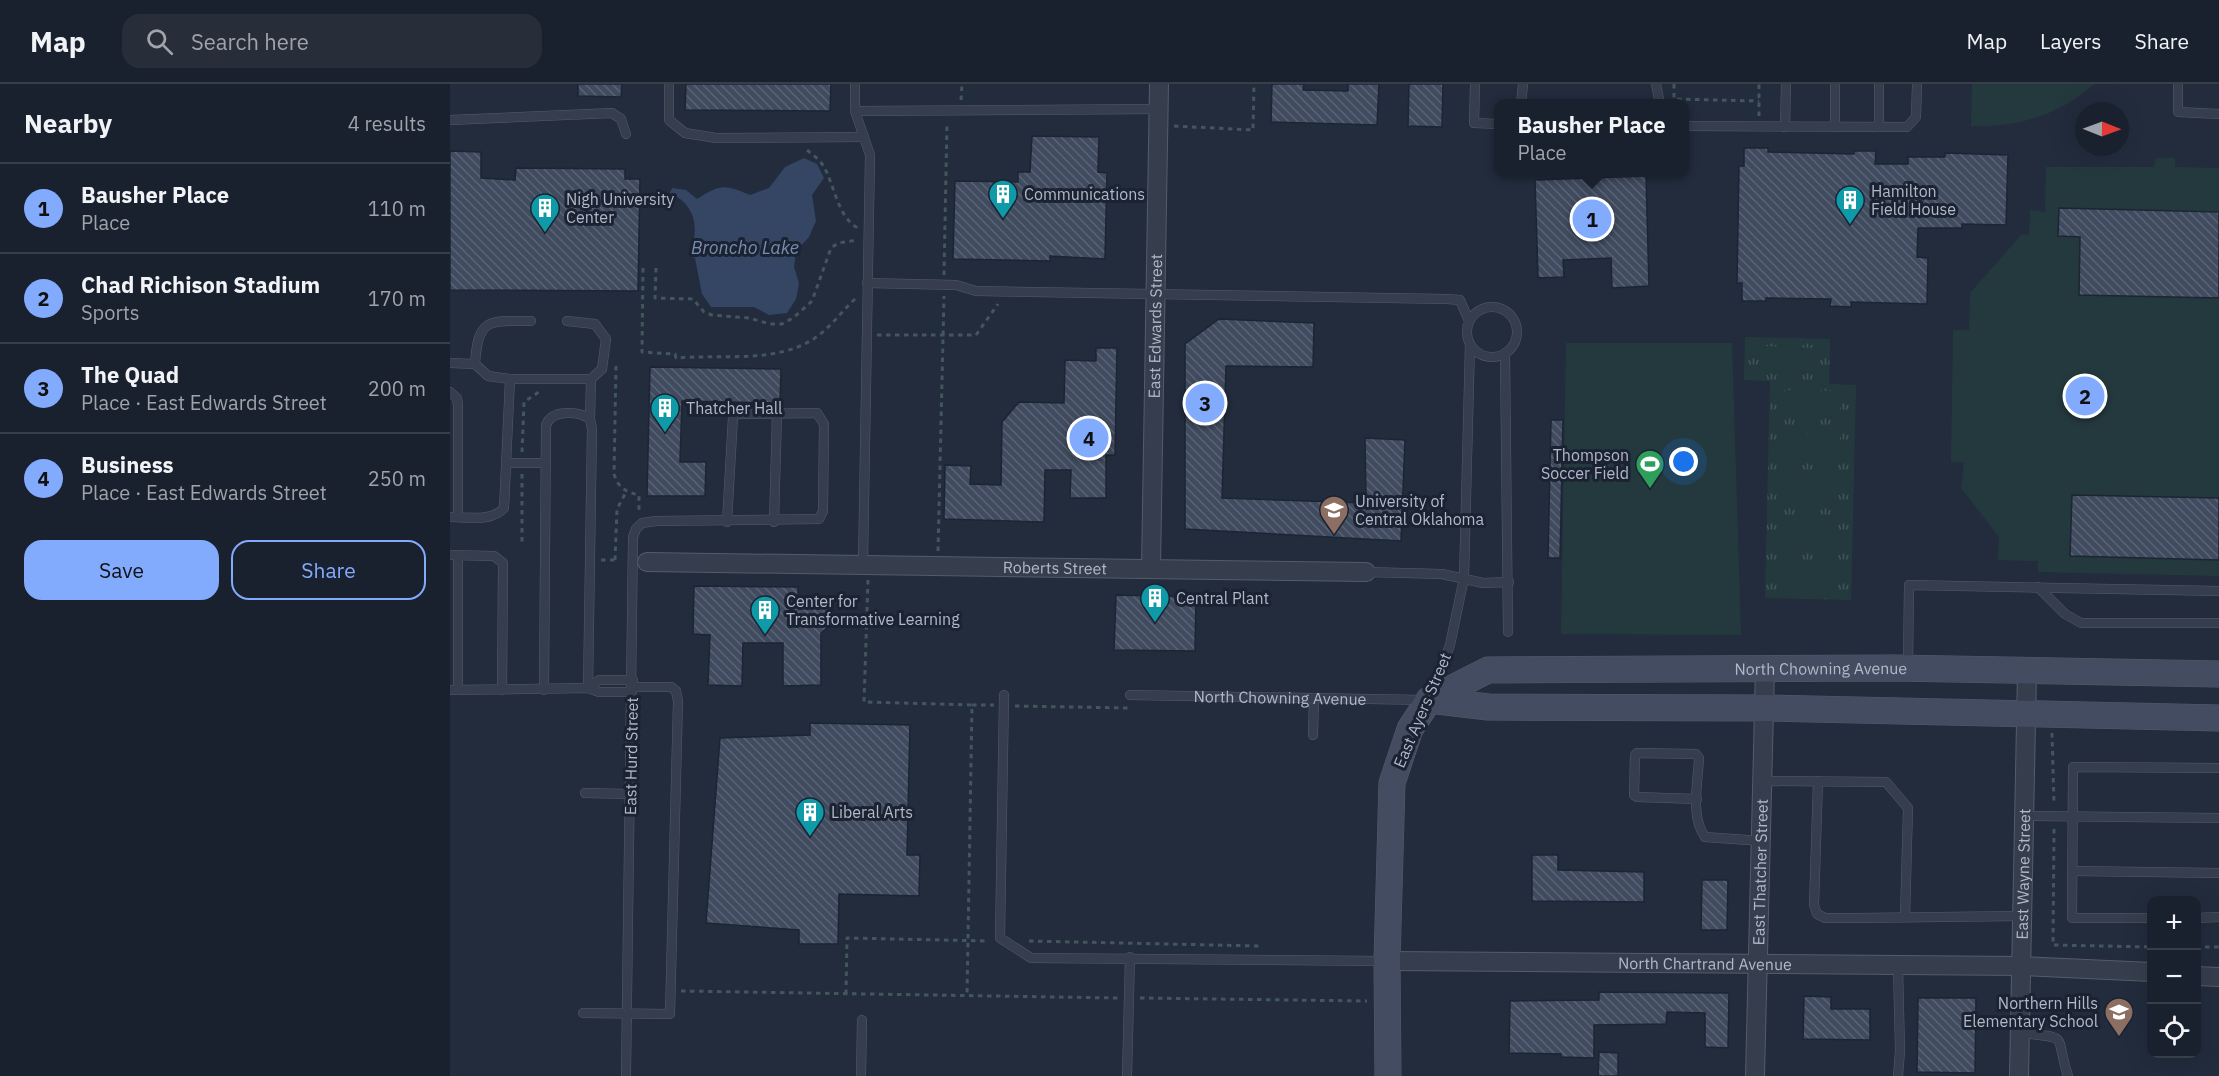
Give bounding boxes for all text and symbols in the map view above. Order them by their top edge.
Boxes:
search box [122,14,542,68]
text: Map [30,23,86,60]
icon: search [143,25,176,58]
text: Search here [191,27,309,56]
text: Map [1967,27,2007,55]
text: Layers [2040,27,2102,55]
text: Share [2135,27,2189,55]
popup [1494,99,1689,177]
north arrow [2075,102,2129,156]
text: Nearby [24,106,112,140]
text: 4 results [348,110,426,137]
text: Bausher Place [1517,110,1666,139]
text: Place [1517,139,1567,166]
building icon: Communications [987,178,1019,220]
text: Bausher Place [81,180,229,209]
place label: Hamilton Field House [1871,181,1956,219]
place label: Communications [1024,184,1145,204]
building icon: Hamilton Field House [1834,184,1866,226]
place label: Nigh University Center [566,189,674,227]
building icon: Nigh University Center [529,192,561,234]
text: 1 [38,195,50,222]
text: 110 m [368,195,426,222]
pin: 1 [1572,196,1612,242]
text: Place [81,209,130,236]
water label: Broncho Lake [691,236,799,259]
street label: East Edwards Street [1144,254,1166,399]
text: Chad Richison Stadium [81,270,320,299]
text: 2 [38,285,50,312]
text: 170 m [368,285,426,312]
text: Sports [81,299,140,326]
text: The Quad [81,360,179,389]
pin: 2 [2066,374,2104,418]
text: 3 [38,375,50,402]
text: 200 m [368,375,426,402]
pin: 3 [1186,380,1224,426]
text: Place · East Edwards Street [81,389,327,416]
building icon: Thatcher Hall [649,392,681,434]
place label: Thatcher Hall [686,398,782,418]
pin: 4 [1070,416,1108,460]
place label: Thompson Soccer Field [1541,445,1629,483]
your location [1669,447,1698,476]
sports icon: Thompson Soccer Field [1634,448,1666,490]
text: Business [81,450,174,479]
text: 4 [38,465,50,492]
text: 250 m [368,465,426,492]
text: Place · East Edwards Street [81,479,327,506]
place label: University of Central Oklahoma [1355,491,1485,529]
school or university icon: University of Central Oklahoma [1318,494,1350,536]
button: Save [24,540,219,600]
button: Share [231,540,426,600]
street label: Roberts Street [1003,557,1107,578]
building icon: Central Plant [1139,582,1171,624]
place label: Central Plant [1176,588,1269,608]
place label: Center for Transformative Learning [786,591,960,629]
building icon: Center for Transformative Learning [749,594,781,636]
street label: East Ayers Street [1389,649,1455,771]
street label: North Chowning Avenue [1734,658,1908,679]
street label: North Chowning Avenue [1193,686,1367,709]
street label: East Hurd Street [620,697,642,815]
building icon: Liberal Arts [794,796,826,838]
street label: East Thatcher Street [1748,798,1772,946]
place label: Liberal Arts [831,802,913,822]
street label: East Wayne Street [2012,808,2034,940]
map controls [2147,896,2201,1058]
button: + [2147,896,2201,950]
button: − [2147,950,2201,1004]
street label: North Chartrand Avenue [1618,953,1792,974]
place label: Northern Hills Elementary School [1963,993,2098,1031]
school or university icon: Northern Hills Elementary School [2103,996,2135,1038]
button: locate [2147,1004,2201,1058]

